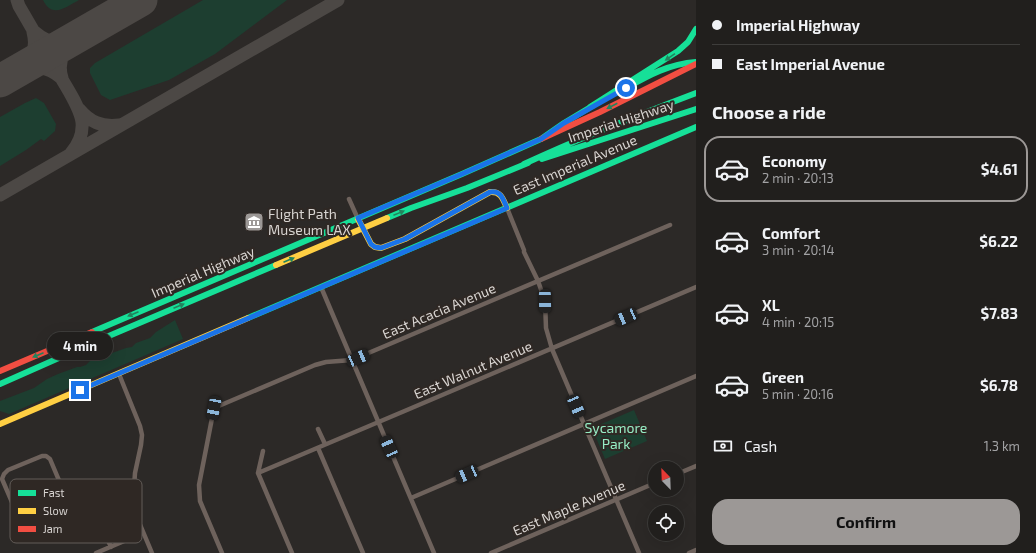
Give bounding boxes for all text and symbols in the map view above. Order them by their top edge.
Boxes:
text: Imperial Highway [736,16,860,34]
one-way arrow [665,53,675,61]
text: East Imperial Avenue [736,55,885,73]
route start [617,79,635,97]
street label: Imperial Highway [566,95,677,146]
text: Choose a ride [712,101,826,123]
one-way arrow [606,103,618,109]
street label: East Imperial Avenue [510,131,639,198]
icon: car [714,151,750,187]
text: Economy [762,152,827,170]
text: $4.61 [981,160,1018,178]
text: 2 min · 20:13 [762,170,834,186]
place label: Flight Path Museum LAX [268,205,351,238]
one-way arrow [393,210,405,216]
museum icon: Flight Path Museum LAX [243,211,265,233]
icon: car [714,223,750,259]
text: Comfort [762,224,820,242]
text: $6.22 [979,232,1018,250]
street label: Imperial Highway [149,242,258,301]
text: 3 min · 20:14 [762,242,835,258]
one-way arrow [284,256,296,262]
street label: East Acacia Avenue [379,279,498,342]
car [539,289,551,313]
icon: car [714,295,750,331]
text: XL [762,296,780,314]
one-way arrow [173,303,185,309]
text: $7.83 [980,304,1018,322]
car [613,307,639,327]
one-way arrow [127,311,139,318]
text: 4 min · 20:15 [762,314,834,330]
callout: 4 min [47,332,113,360]
street label: East Walnut Avenue [411,337,535,402]
text: 4 min [63,338,97,354]
car [345,348,371,368]
one-way arrow [32,352,44,358]
icon: car [714,367,750,403]
text: Green [762,368,804,386]
text: $6.78 [980,376,1018,394]
route end [71,381,89,399]
text: 5 min · 20:16 [762,386,834,402]
car [566,393,586,419]
car [206,395,222,421]
park label: Sycamore Park [585,419,647,452]
car [379,434,399,460]
icon: cash [712,435,734,457]
text: Cash [744,437,777,455]
text: 1.3 km [984,438,1020,454]
north arrow [648,461,684,497]
map controls [648,461,684,541]
car [454,464,480,484]
street label: East Maple Avenue [510,476,628,539]
legend [10,479,142,543]
text: Fast [43,486,65,499]
button: Confirm [712,499,1020,545]
text: Slow [43,504,68,517]
button: locate [648,505,684,541]
text: Jam [43,522,62,535]

